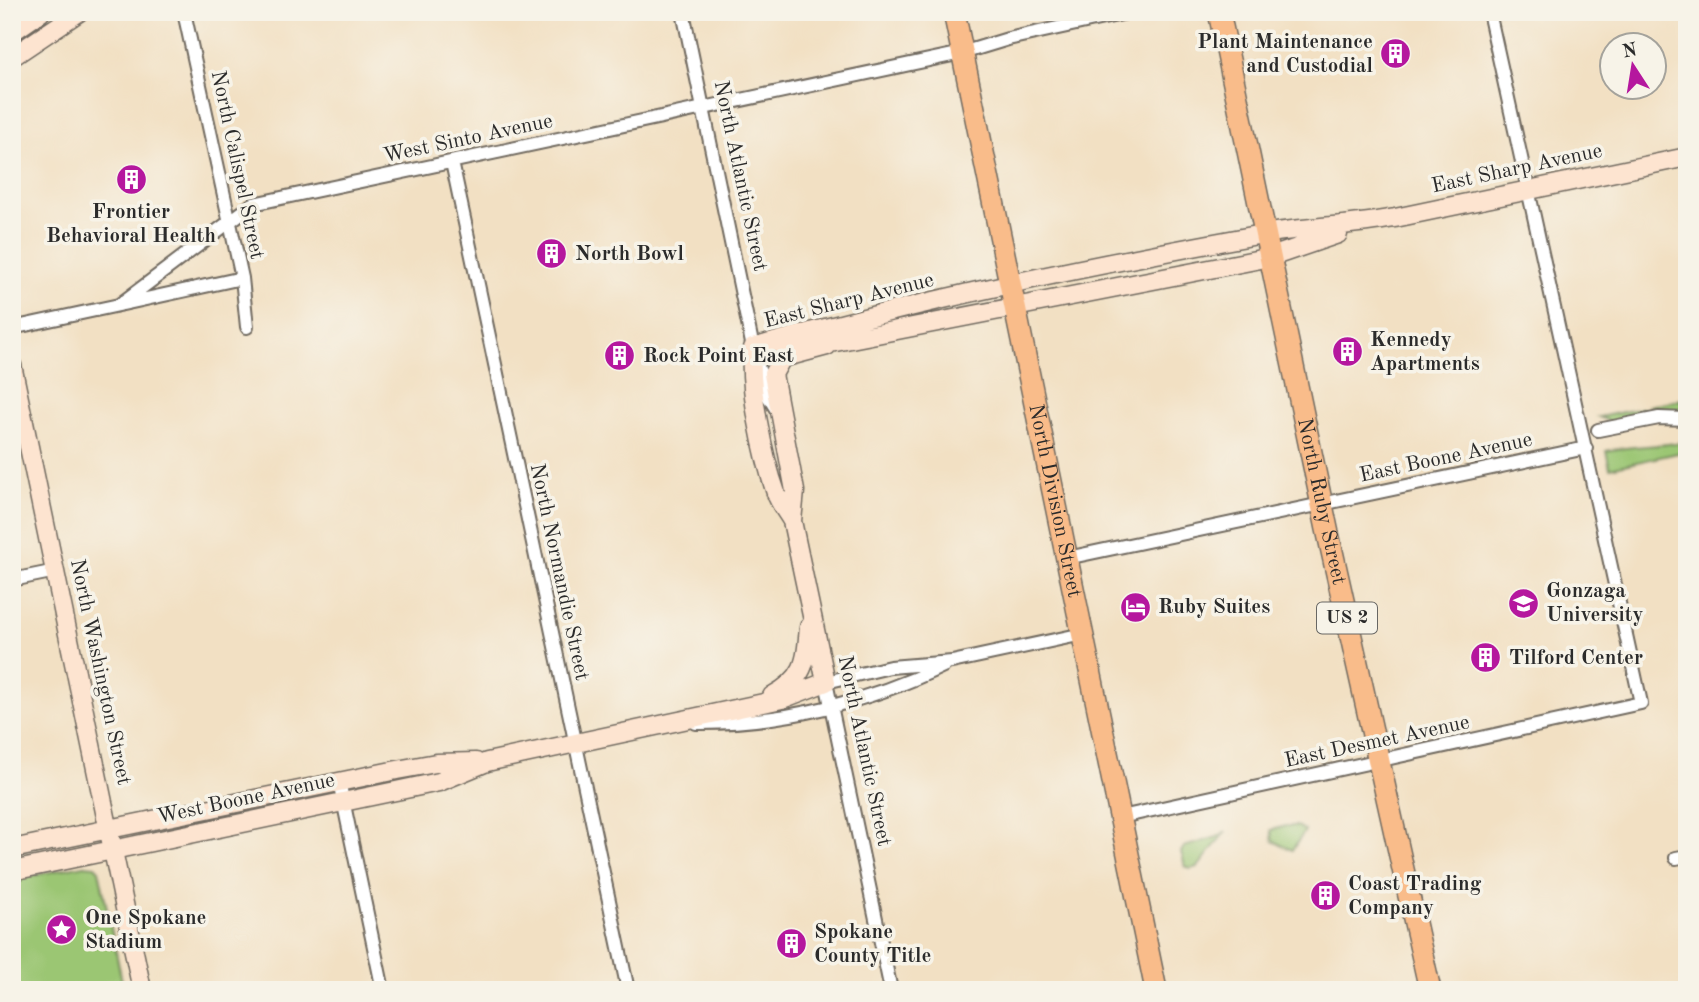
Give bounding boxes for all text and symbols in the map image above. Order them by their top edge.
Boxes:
place label: Plant Maintenance and Custodial [1197,32,1373,77]
north arrow [1598,32,1668,102]
building icon: Plant Maintenance and Custodial [1379,37,1413,71]
text: N [1621,41,1640,63]
street label: North Calispel Street [207,69,267,261]
street label: North Atlantic Street [710,79,770,273]
street label: West Sinto Avenue [381,111,555,167]
street label: East Sharp Avenue [1430,141,1604,197]
building icon: Frontier Behavioral Health [114,163,148,197]
place label: Frontier Behavioral Health [46,202,216,247]
building icon: North Bowl [535,237,569,271]
place label: North Bowl [575,244,684,265]
street label: East Sharp Avenue [762,270,936,332]
place label: Kennedy Apartments [1370,330,1480,375]
building icon: Kennedy Apartments [1330,335,1364,369]
building icon: Rock Point East [603,339,637,373]
place label: Rock Point East [643,346,794,367]
street label: North Division Street [1025,402,1085,599]
street label: North Ruby Street [1294,416,1350,587]
street label: East Boone Avenue [1358,429,1534,487]
street label: North Normandie Street [526,462,592,682]
street label: North Washington Street [66,557,134,787]
place label: Gonzaga University [1546,581,1643,626]
school or university icon: Gonzaga University [1506,586,1540,620]
hotel icon: Ruby Suites [1118,590,1152,624]
place label: Ruby Suites [1158,597,1270,618]
road number: US 2 [1317,603,1377,634]
building icon: Tilford Center [1469,641,1503,675]
place label: Tilford Center [1509,648,1643,669]
street label: North Atlantic Street [834,654,894,848]
street label: East Desmet Avenue [1283,712,1471,772]
street label: West Boone Avenue [155,770,337,828]
place label: Coast Trading Company [1348,874,1482,919]
building icon: Coast Trading Company [1308,879,1342,913]
place label: One Spokane Stadium [85,908,206,953]
place icon: One Spokane Stadium [45,913,79,947]
place label: Spokane County Title [814,922,931,967]
building icon: Spokane County Title [774,927,808,961]

